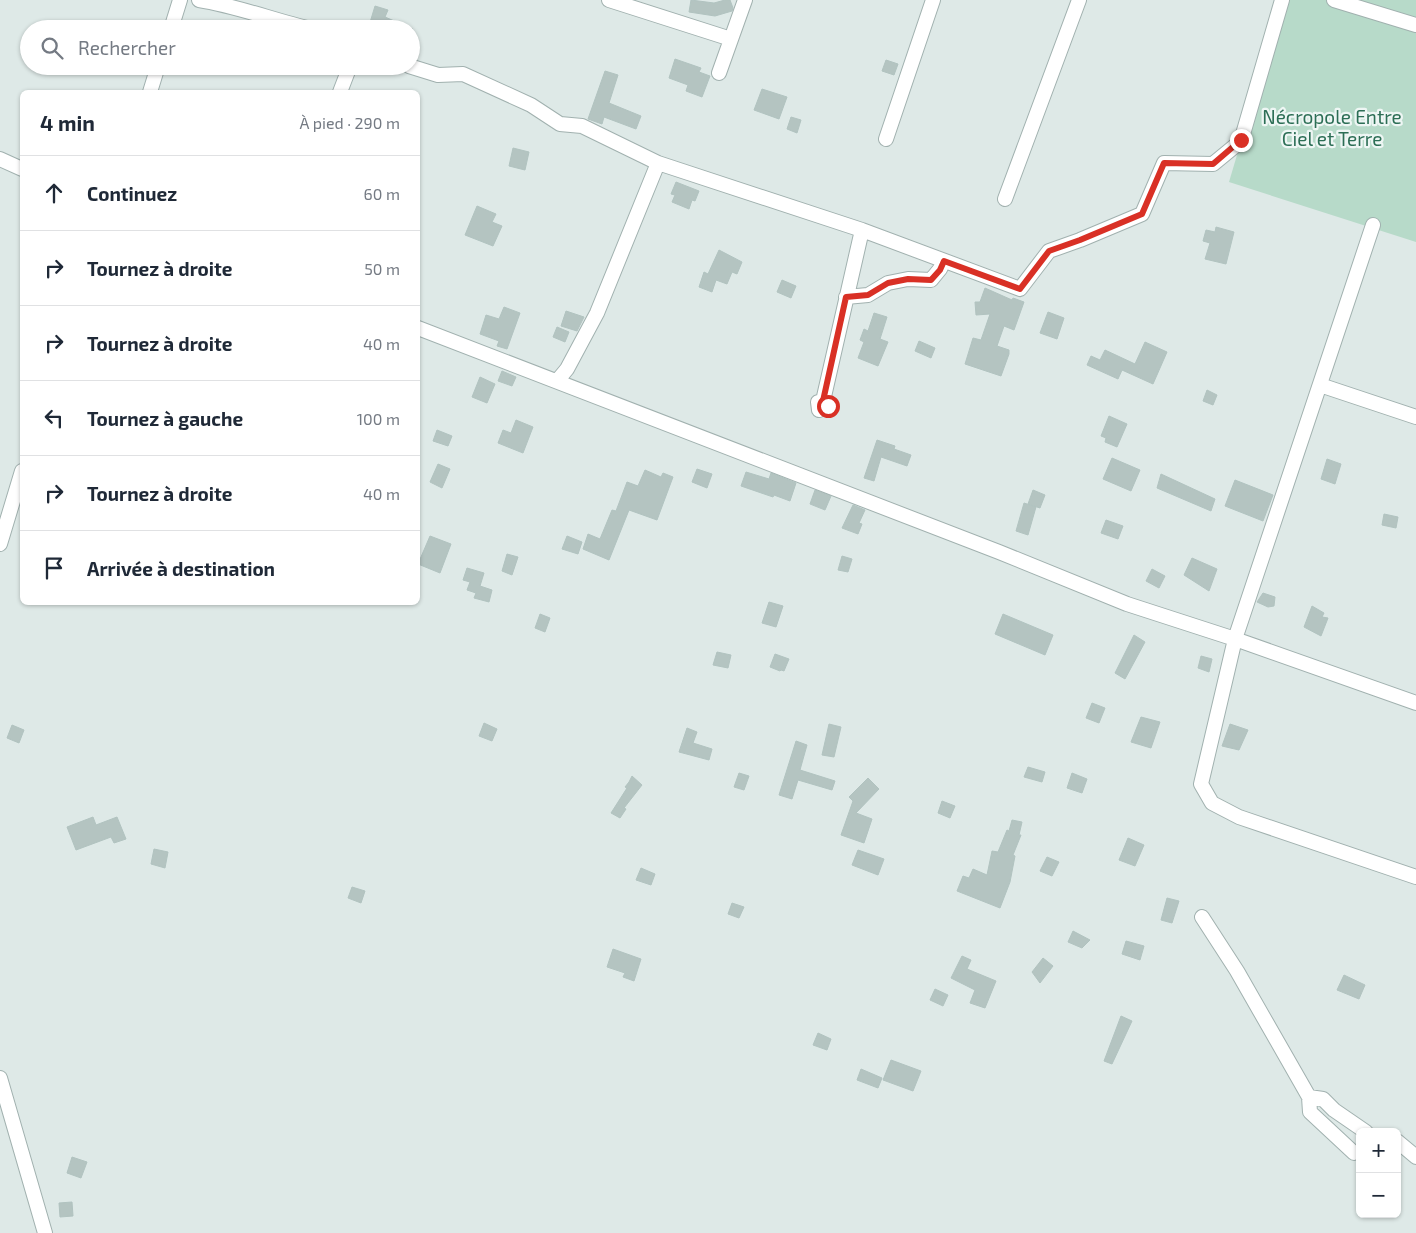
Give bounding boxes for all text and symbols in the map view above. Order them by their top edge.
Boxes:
search box [20,20,420,75]
icon: search [38,34,66,62]
text: Rechercher [78,36,176,59]
park label: Nécropole Entre Ciel et Terre [1262,105,1402,150]
text: 4 min [40,110,95,135]
text: À pied · 290 m [300,113,400,132]
route end [1230,129,1253,152]
icon: ahead [40,179,68,207]
text: Continuez [87,182,177,205]
text: 60 m [364,184,400,203]
icon: right [40,254,68,282]
text: Tournez à droite [87,257,233,280]
text: 50 m [364,259,400,278]
icon: right [40,329,68,357]
text: Tournez à droite [87,332,233,355]
text: 40 m [363,334,400,353]
route start [817,395,840,418]
icon: left [40,404,68,432]
text: Tournez à gauche [87,407,243,430]
text: 100 m [357,409,400,428]
icon: right [40,479,68,507]
text: Tournez à droite [87,482,233,505]
text: 40 m [363,484,400,503]
icon: arrive [40,554,68,582]
text: Arrivée à destination [87,557,275,580]
map controls [1356,1128,1401,1218]
button: + [1356,1128,1401,1173]
button: − [1356,1173,1401,1218]

